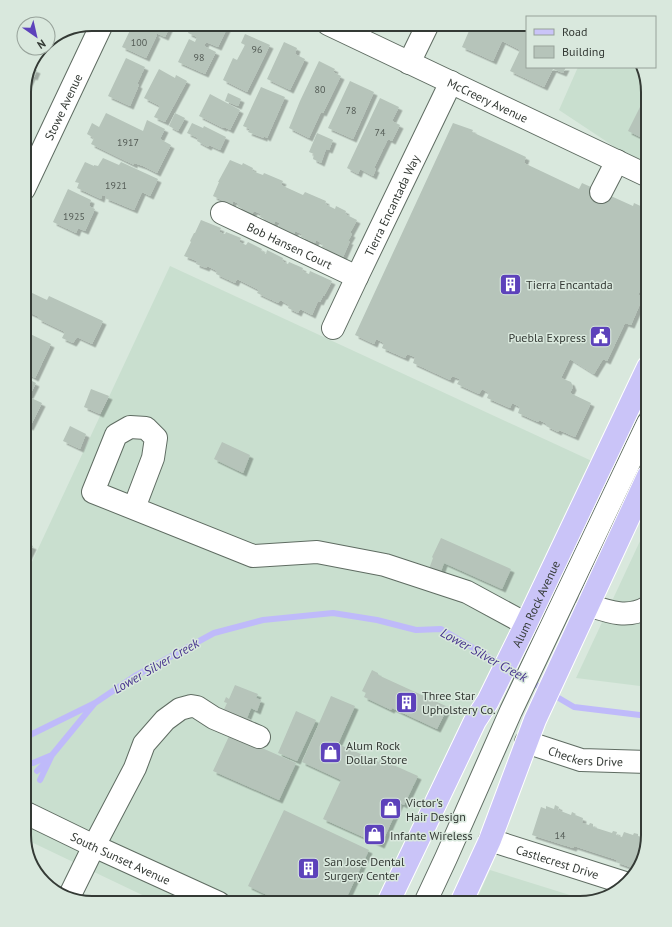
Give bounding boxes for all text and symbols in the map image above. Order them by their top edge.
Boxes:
north arrow [16,16,56,56]
legend [526,16,656,68]
text: Road [562,24,587,39]
text: N [35,36,49,52]
house number: 100 [131,36,148,49]
house number: 96 [252,43,262,56]
text: Building [562,44,605,59]
house number: 98 [194,51,204,64]
street label: Stowe Avenue [41,71,85,142]
street label: McCreery Avenue [445,74,531,125]
house number: 80 [315,83,326,96]
house number: 78 [346,104,356,117]
house number: 74 [375,126,386,139]
house number: 1917 [117,136,139,149]
street label: Tierra Encantada Way [361,152,423,258]
house number: 1921 [105,179,127,192]
house number: 1925 [63,210,85,223]
street label: Bob Hansen Court [245,219,335,272]
building icon: Tierra Encantada [498,271,524,297]
place label: Tierra Encantada [526,277,613,292]
public building icon: Puebla Express [588,324,614,350]
place label: Puebla Express [509,330,586,345]
street label: Alum Rock Avenue [508,558,563,649]
water label: Lower Silver Creek [438,624,531,686]
water label: Lower Silver Creek [110,634,203,697]
place label: Three Star Upholstery Co. [422,688,496,717]
building icon: Three Star Upholstery Co. [393,689,419,715]
place label: Alum Rock Dollar Store [346,738,407,767]
shop icon: Alum Rock Dollar Store [318,739,344,765]
street label: Checkers Drive [547,742,623,769]
place label: Victor's Hair Design [405,795,466,824]
shop icon: Victor's Hair Design [377,796,403,822]
shop icon: Infante Wireless [361,822,387,848]
street label: South Sunset Avenue [68,828,173,887]
place label: Infante Wireless [390,828,472,843]
house number: 14 [555,829,566,842]
street label: Castlecrest Drive [514,841,601,882]
place label: San Jose Dental Surgery Center [324,854,405,883]
building icon: San Jose Dental Surgery Center [296,855,322,881]

